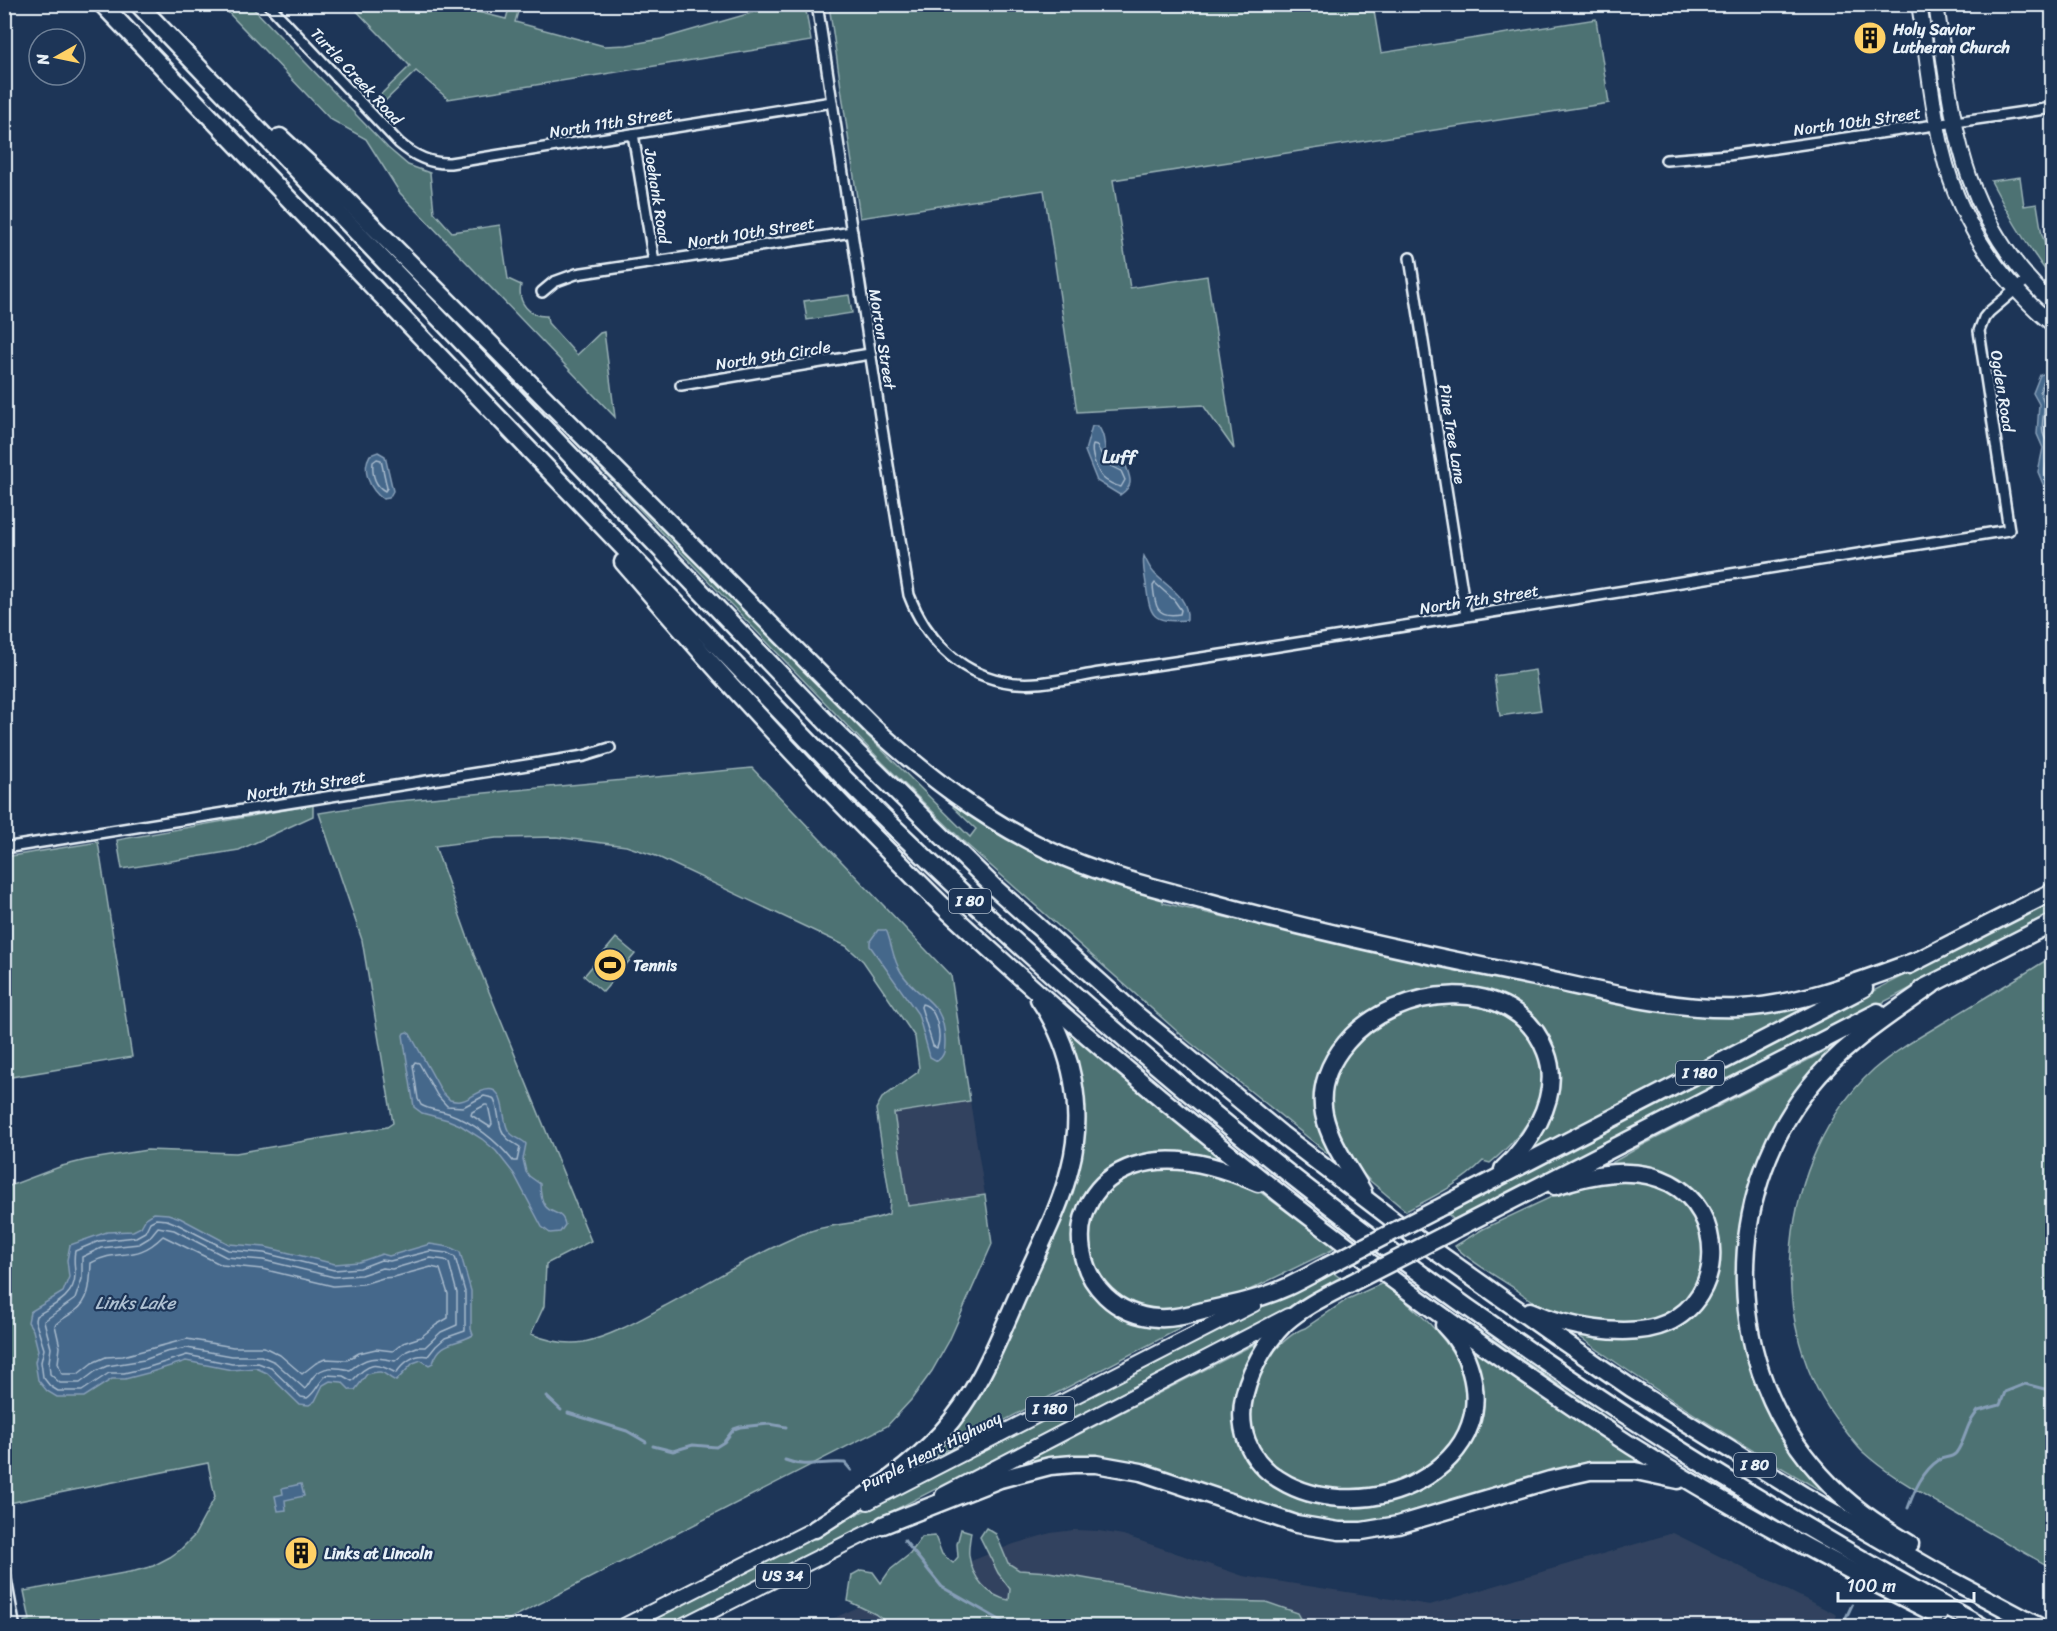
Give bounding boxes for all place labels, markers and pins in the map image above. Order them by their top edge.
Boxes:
place label: Holy Savior Lutheran Church [1892,15,2010,62]
building icon: Holy Savior Lutheran Church [1852,20,1888,56]
sports icon: Tennis [592,947,628,983]
place label: Tennis [633,951,677,980]
building icon: Links at Lincoln [283,1535,319,1571]
place label: Links at Lincoln [324,1539,433,1568]

